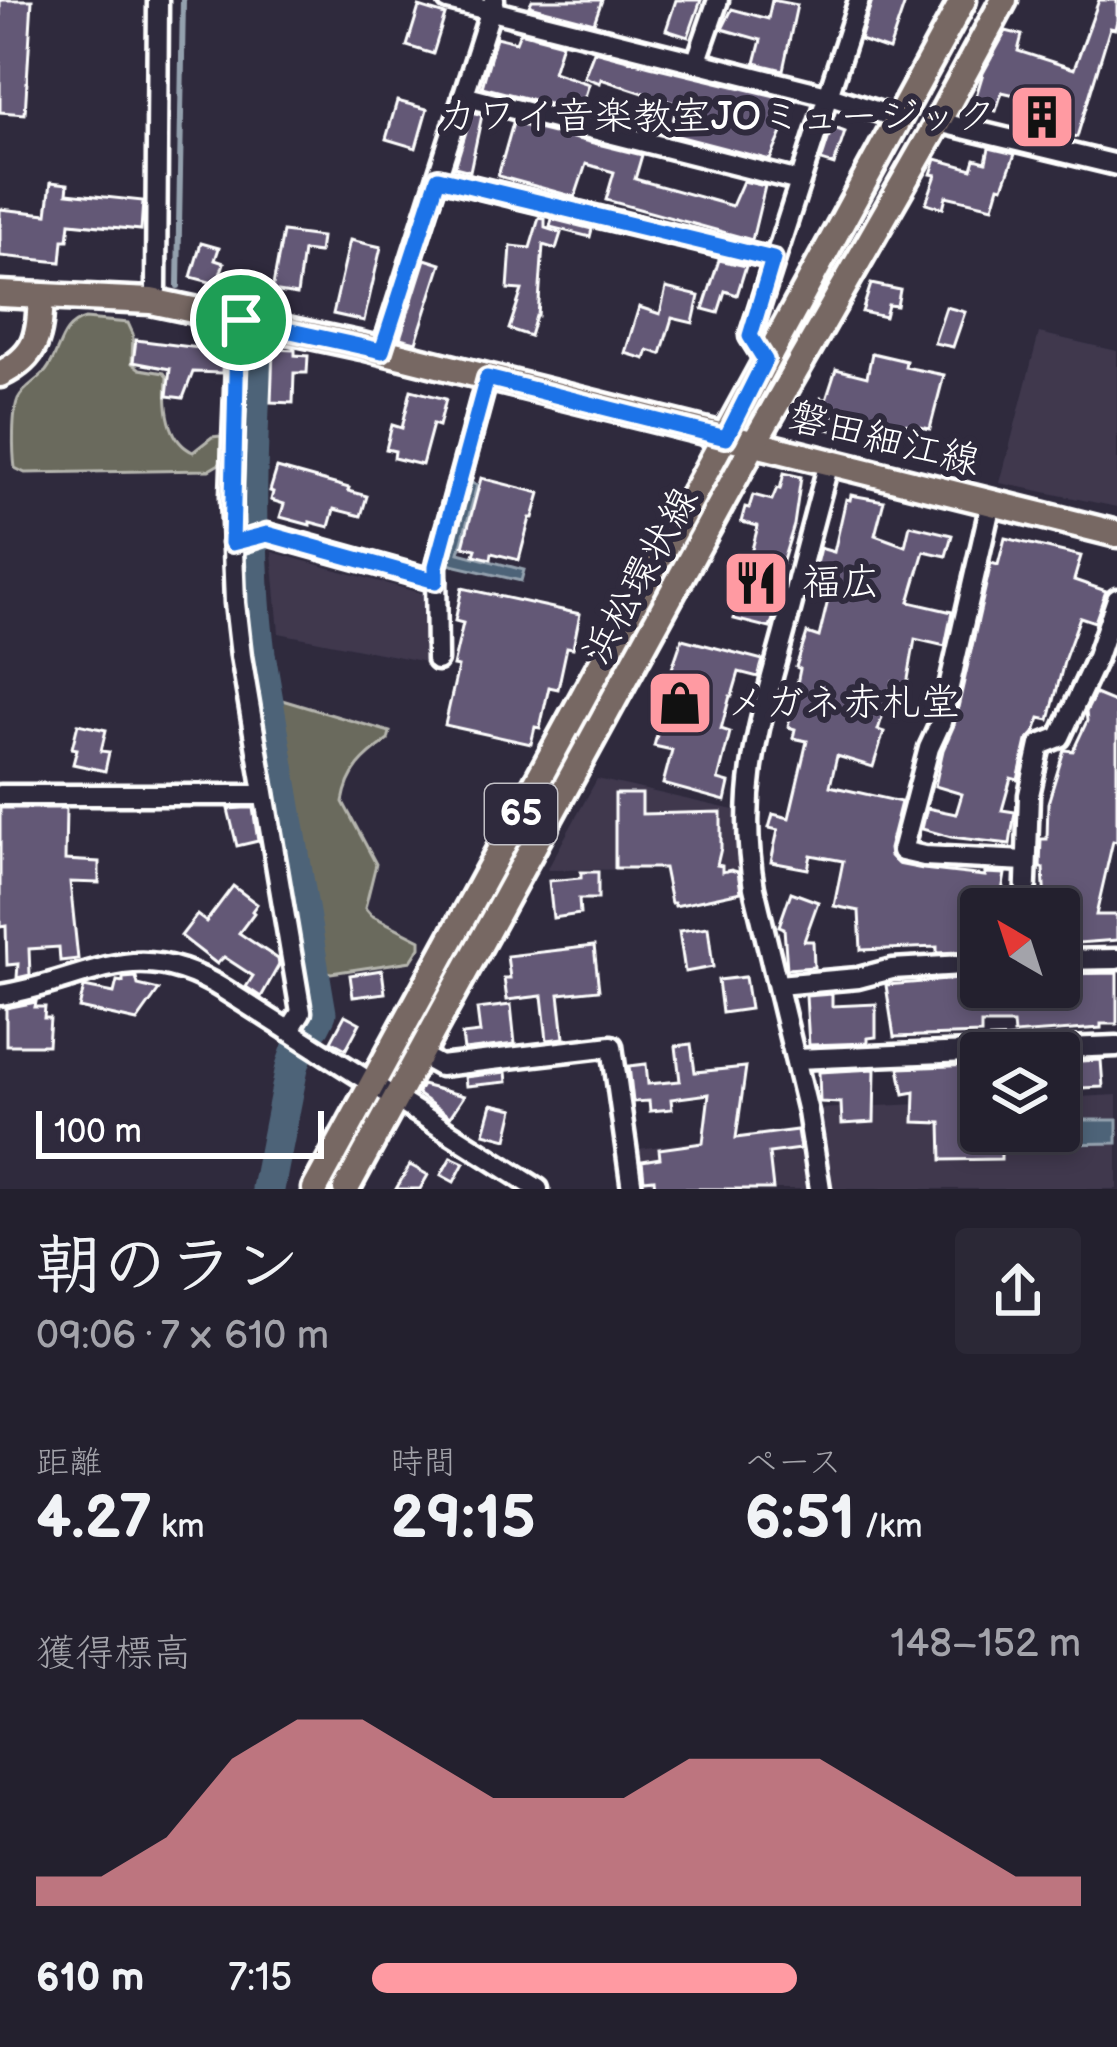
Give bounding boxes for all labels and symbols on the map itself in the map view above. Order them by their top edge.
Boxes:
building icon: カワイ音楽教室JOミュージック [1007,82,1077,152]
place label: カワイ音楽教室JOミュージック [438,94,996,141]
pin [190,269,292,371]
street label: 磐田細江線 [784,394,984,486]
street label: 浜松環状線 [573,479,709,673]
restaurant icon: 福広 [721,548,791,618]
place label: 福広 [802,560,880,607]
shop icon: メガネ赤札堂 [645,668,715,738]
place label: メガネ赤札堂 [726,680,960,727]
road number: 65 [485,784,557,844]
north arrow [960,888,1080,1008]
scale bar [36,1105,324,1158]

